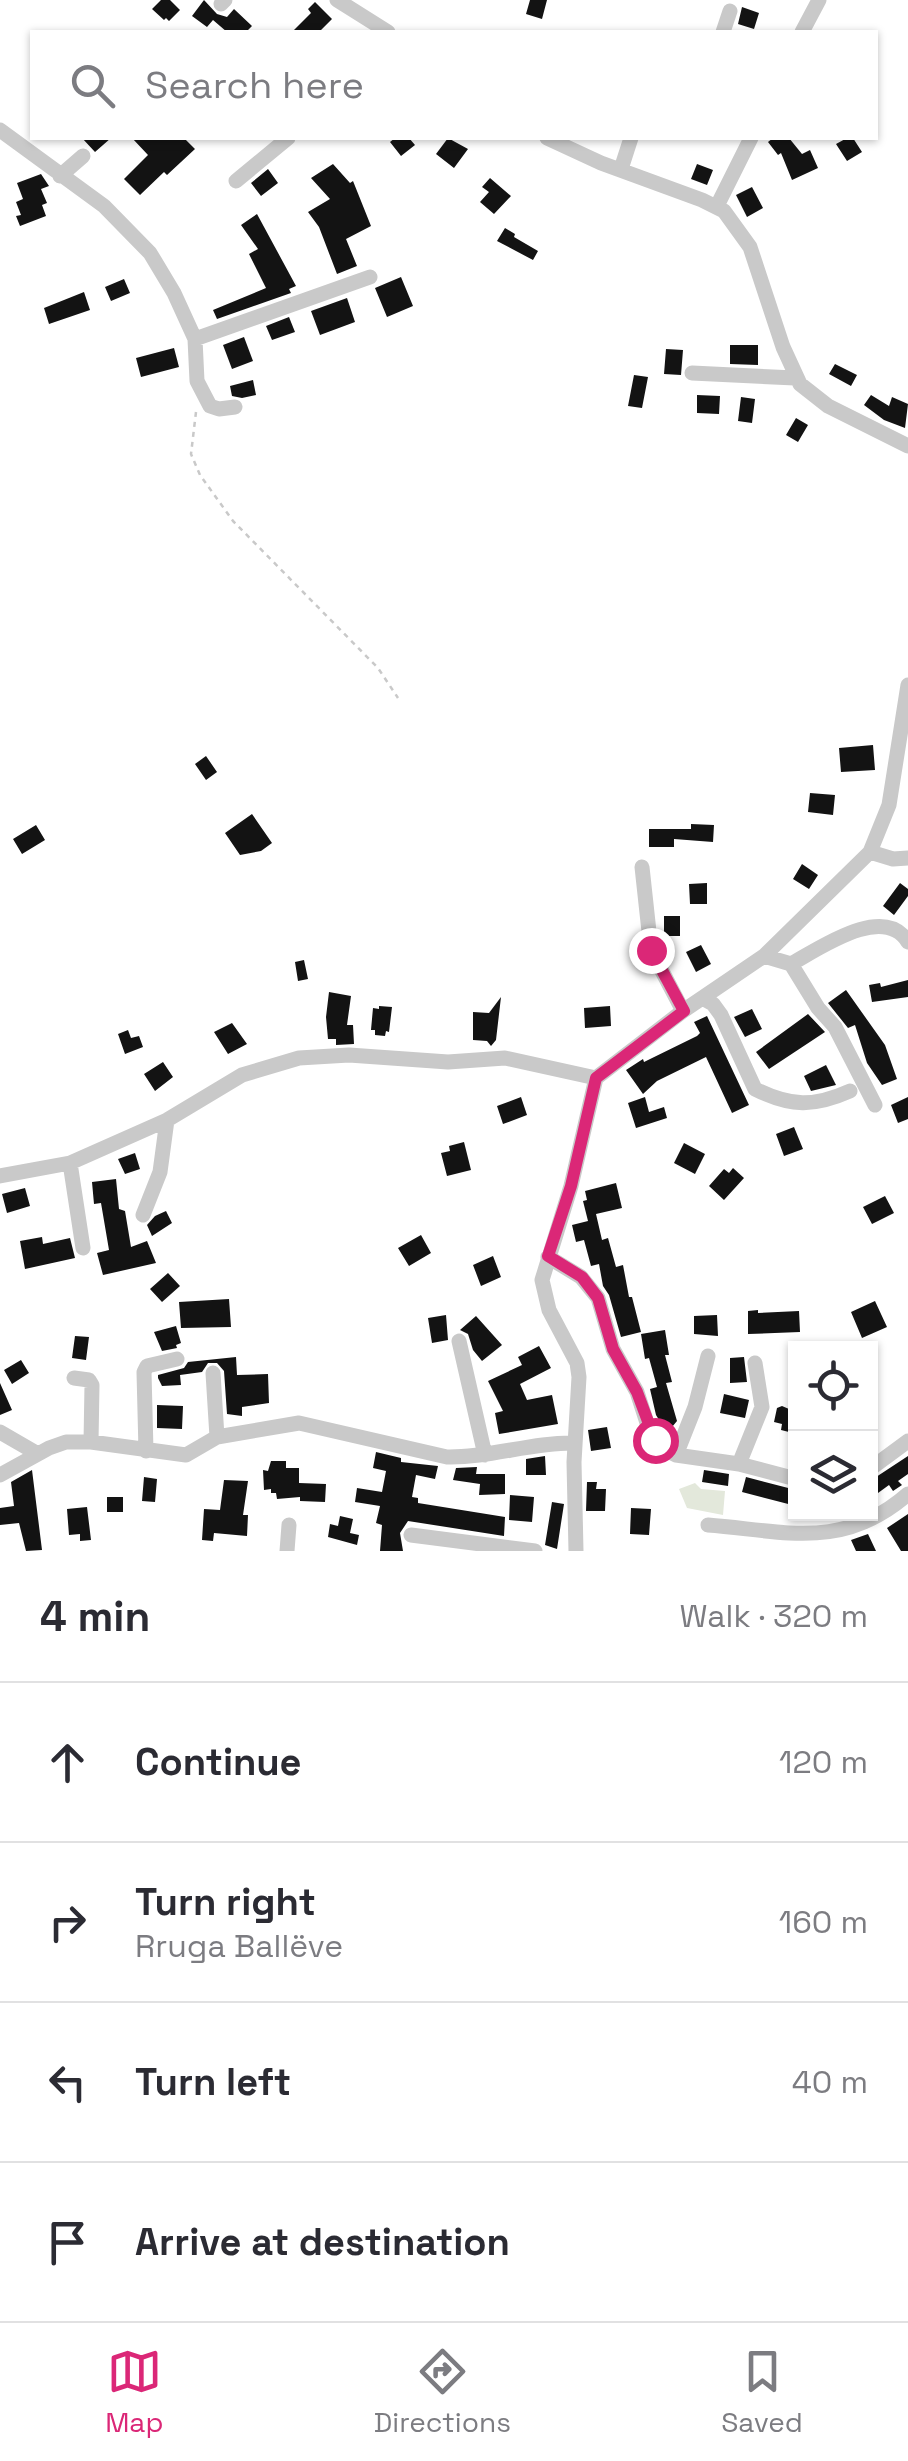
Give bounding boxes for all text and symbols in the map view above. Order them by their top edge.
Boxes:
search box [30,30,878,140]
icon: search [65,58,120,113]
text: Search here [145,61,364,109]
route end [629,928,675,974]
map controls [788,1341,878,1521]
button: locate [788,1341,878,1431]
route start [633,1418,679,1464]
button: layers [788,1431,878,1521]
text: 4 min [40,1590,150,1643]
text: Walk · 320 m [680,1596,868,1636]
icon: ahead [40,1735,95,1790]
text: Continue [135,1738,301,1786]
text: 120 m [779,1742,868,1782]
text: Turn right [135,1878,316,1926]
icon: right [40,1895,95,1950]
text: 160 m [779,1902,868,1942]
text: Rruga Ballëve [135,1926,343,1966]
icon: left [40,2055,95,2110]
text: Turn left [135,2058,291,2106]
text: 40 m [792,2062,868,2102]
icon: arrive [40,2215,95,2270]
text: Arrive at destination [135,2218,510,2266]
tab: Map [105,2344,163,2440]
tab: Directions [374,2344,511,2440]
tab: Saved [721,2344,803,2440]

